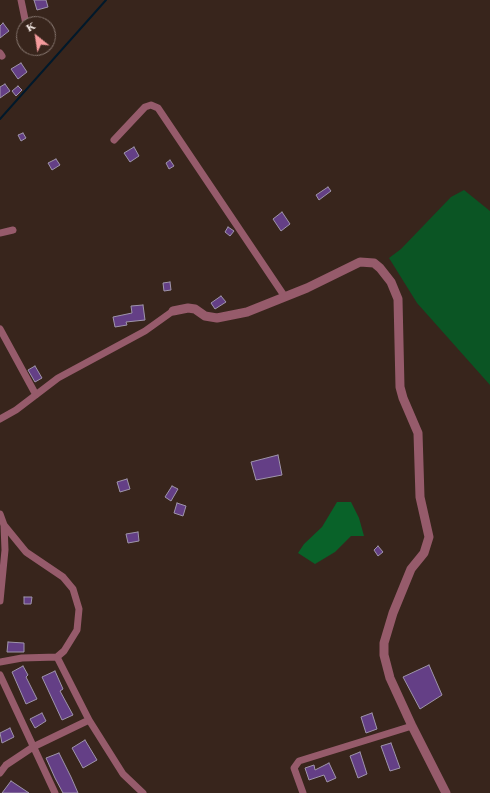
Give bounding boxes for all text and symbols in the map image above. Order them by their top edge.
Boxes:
north arrow [16,16,56,56]
text: K [24,19,37,34]

